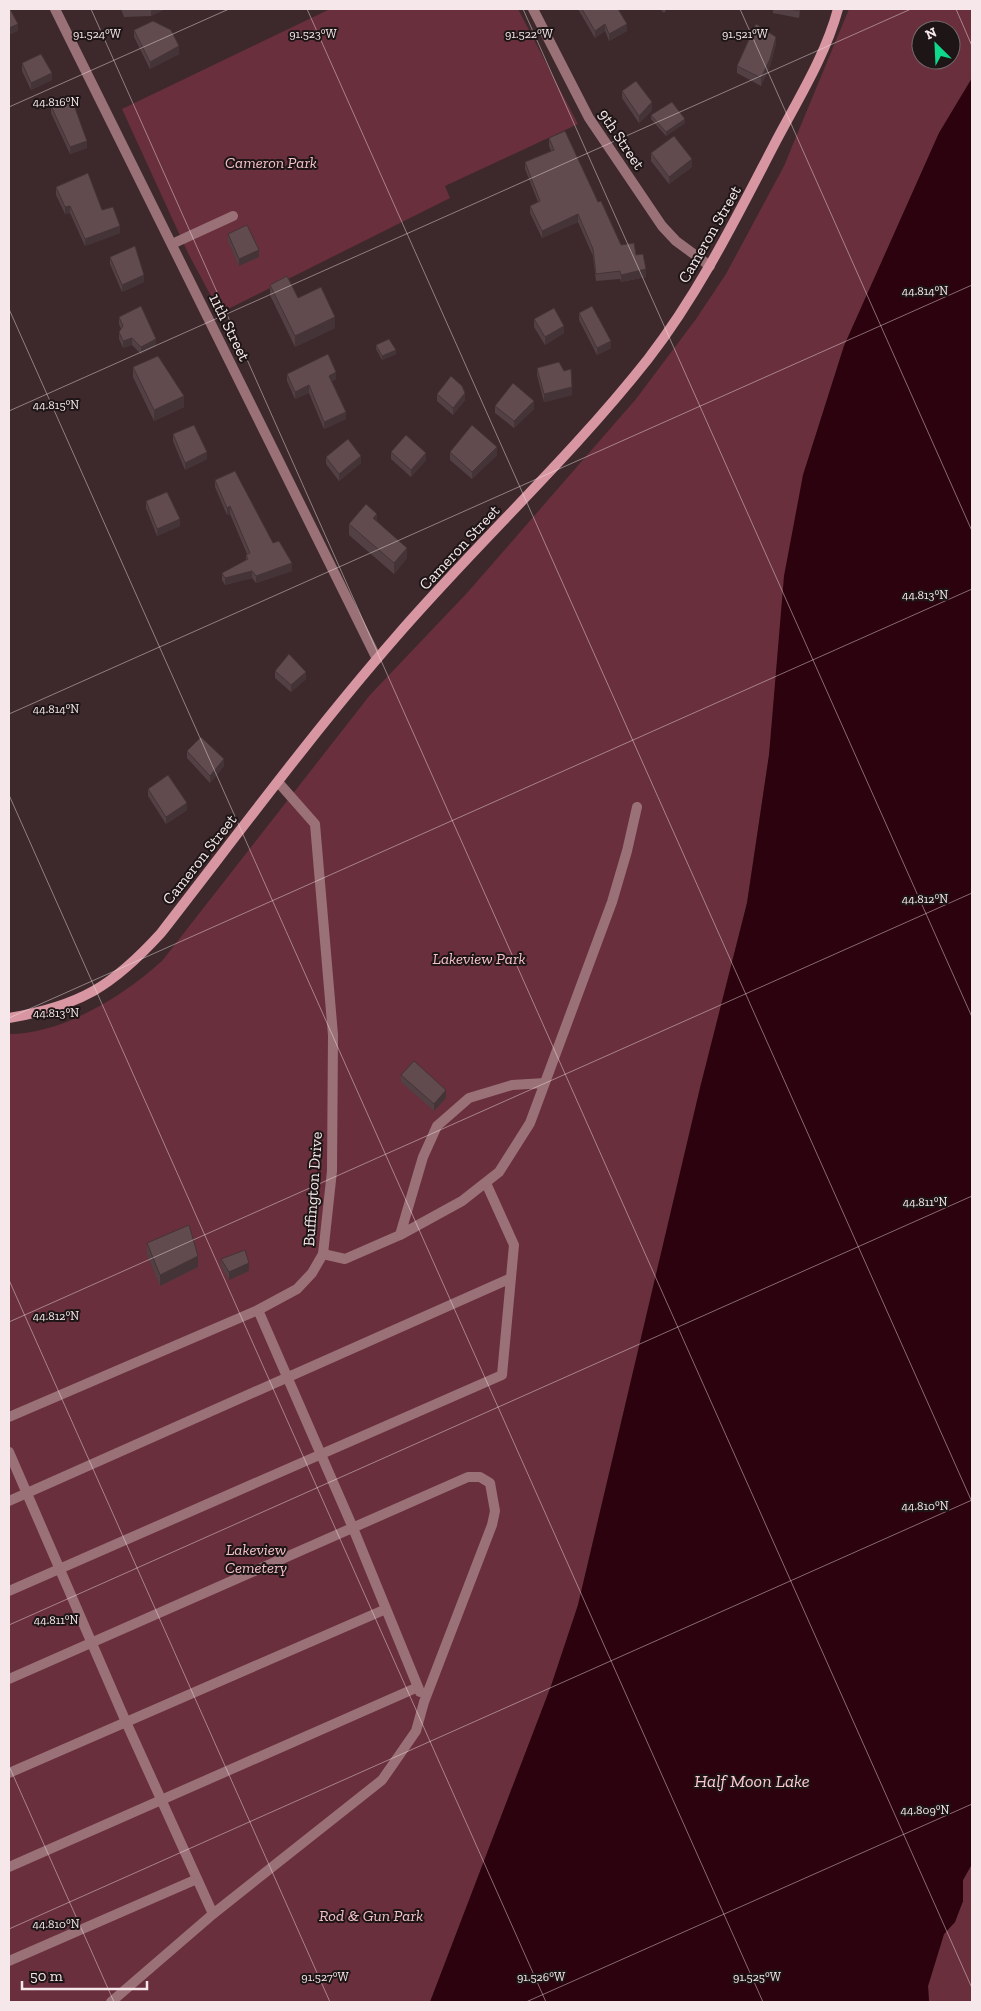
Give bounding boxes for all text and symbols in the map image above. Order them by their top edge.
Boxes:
north arrow [911,20,961,70]
text: N [923,24,940,44]
text: 91.524°W [73,27,122,41]
text: 91.523°W [289,27,338,41]
text: 91.522°W [505,27,554,41]
text: 91.521°W [722,27,769,41]
text: 44.816°N [33,95,79,109]
street label: 9th Street [594,105,649,173]
park label: Cameron Park [225,153,317,172]
street label: Cameron Street [674,182,745,286]
text: 44.814°N [902,284,948,298]
street label: 11th Street [205,290,254,364]
text: 44.815°N [33,398,79,412]
street label: Cameron Street [415,501,504,594]
text: 44.813°N [902,588,948,602]
text: 44.814°N [33,702,79,716]
street label: Cameron Street [158,810,241,908]
text: 44.812°N [902,892,948,906]
park label: Lakeview Park [432,949,526,968]
text: 44.813°N [33,1006,79,1020]
street label: Buffington Drive [299,1131,326,1247]
text: 44.811°N [903,1195,947,1209]
text: 44.812°N [33,1309,79,1323]
text: 44.810°N [901,1499,949,1513]
park label: Lakeview Cemetery [225,1540,288,1577]
text: 44.811°N [34,1613,78,1627]
water label: Half Moon Lake [694,1770,810,1792]
text: 44.809°N [901,1803,950,1817]
park label: Rod & Gun Park [319,1906,423,1925]
text: 44.810°N [32,1917,80,1931]
scale bar [22,1958,148,1990]
text: 50 m [30,1967,63,1985]
text: 91.527°W [301,1970,350,1984]
text: 91.526°W [517,1970,566,1984]
text: 91.525°W [733,1970,782,1984]

